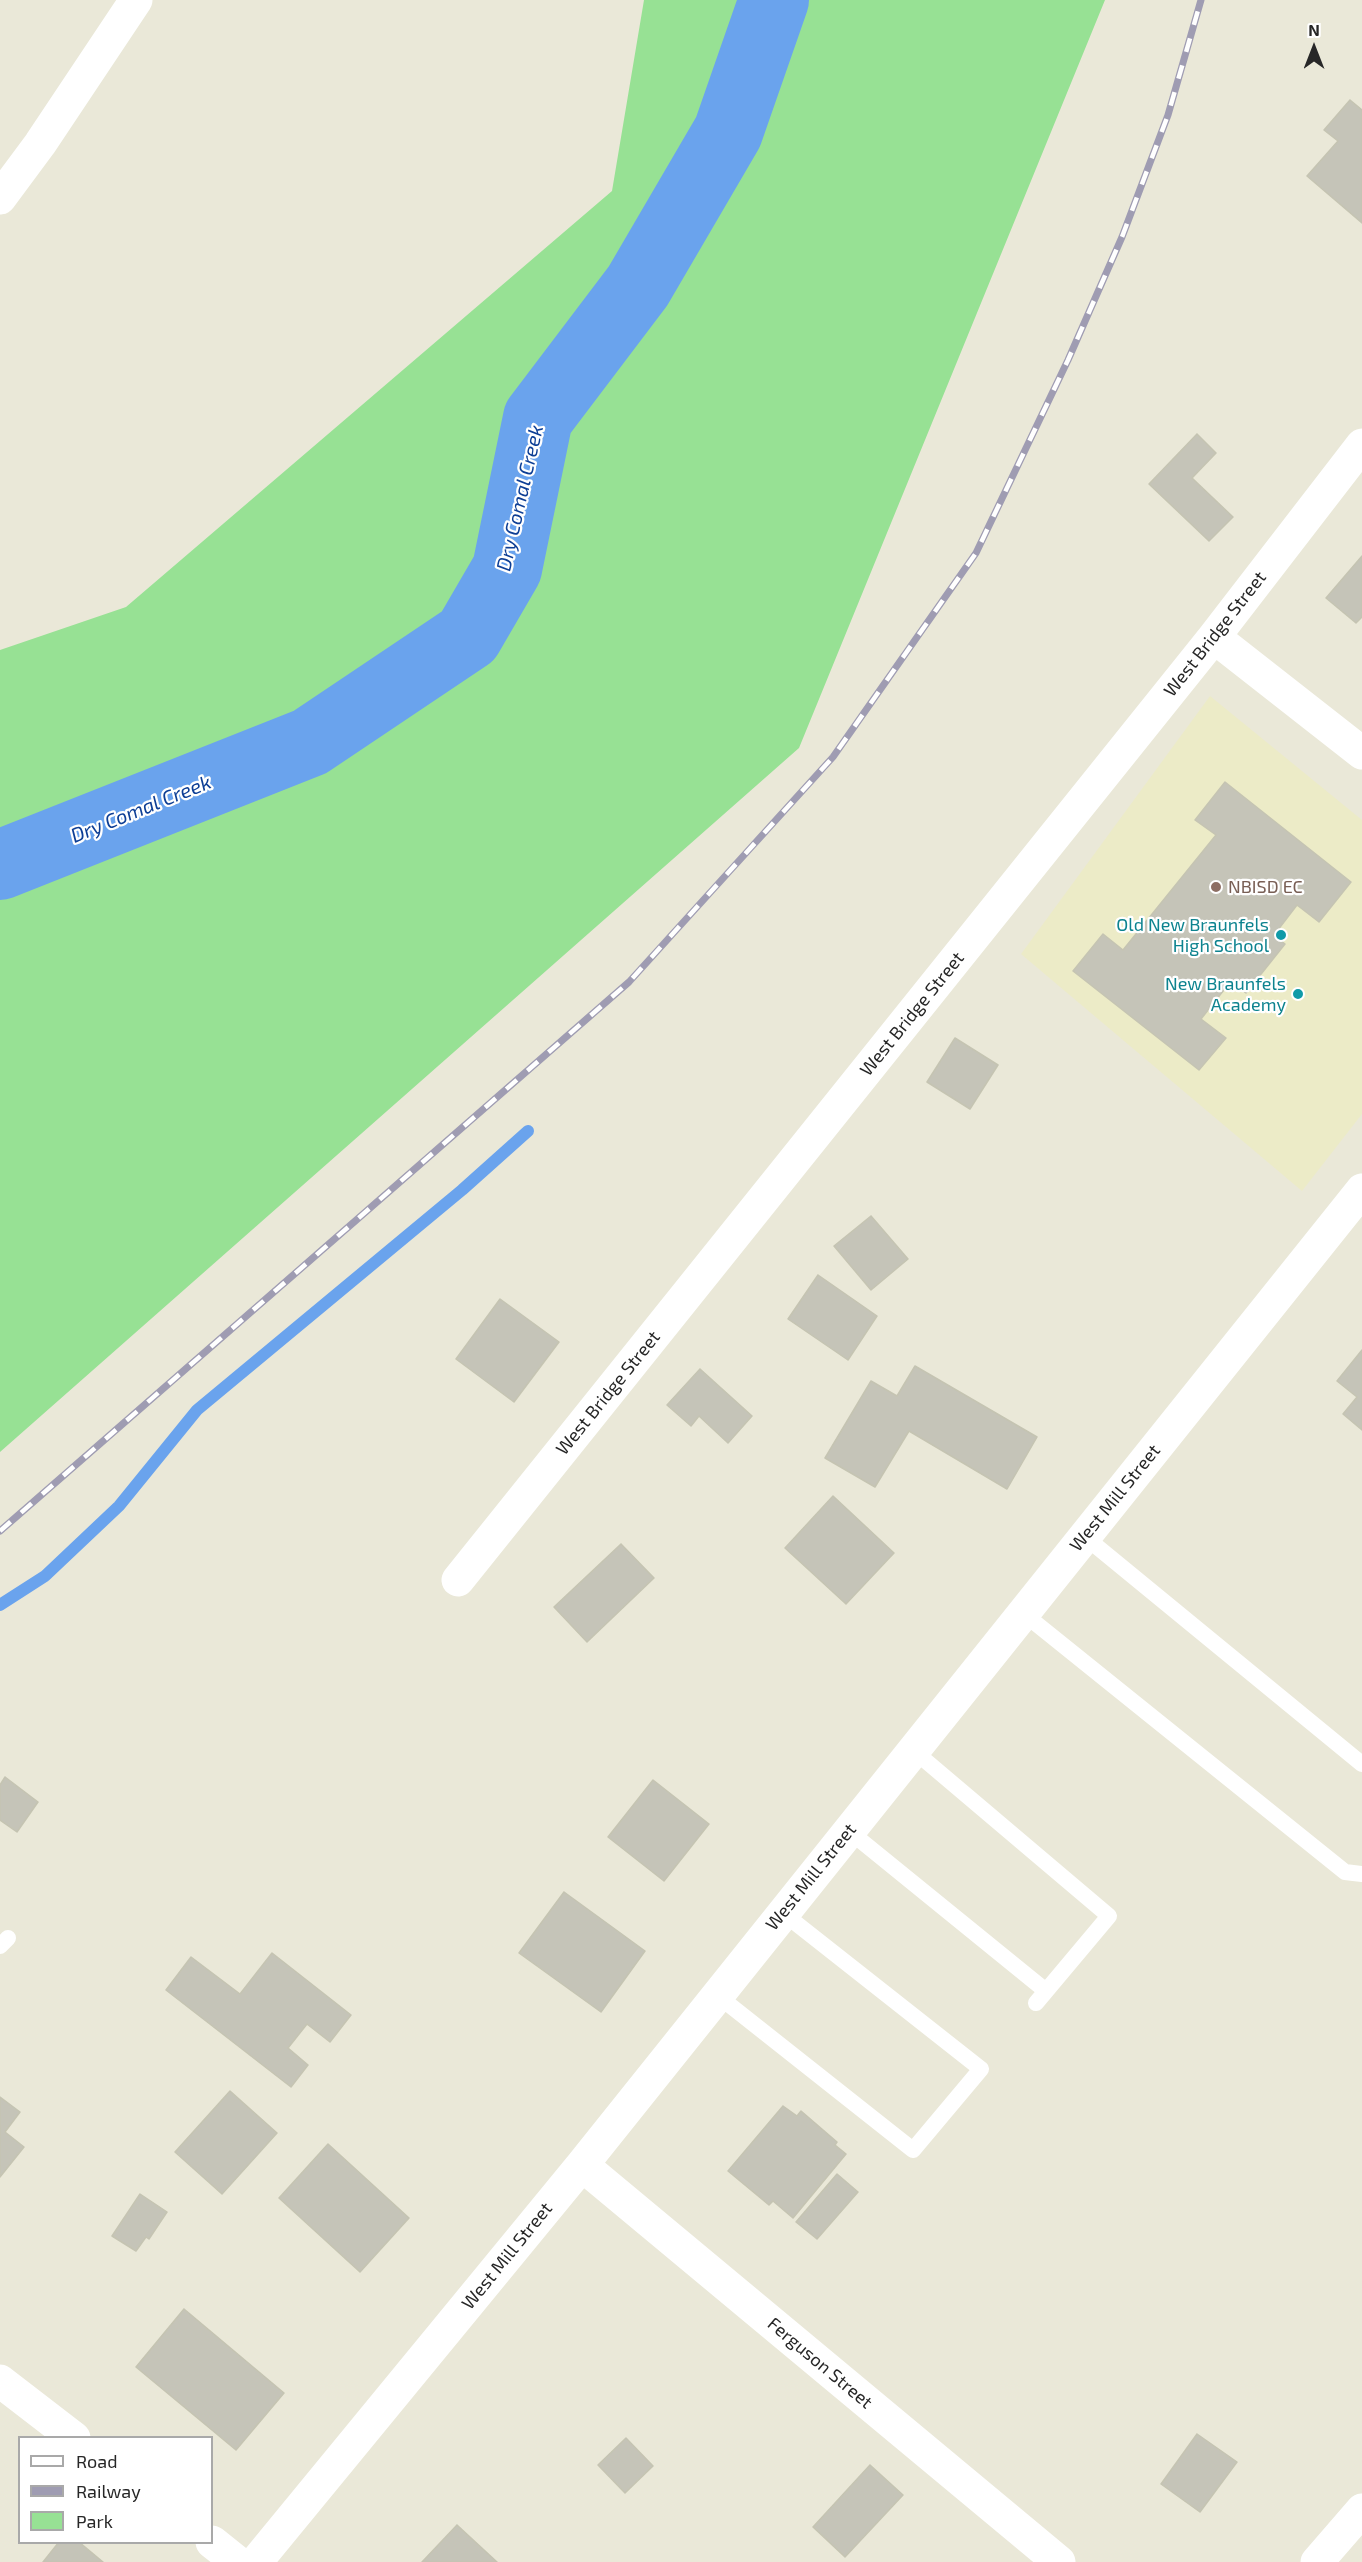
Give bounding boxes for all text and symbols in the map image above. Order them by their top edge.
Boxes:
north arrow [1284,18,1344,78]
text: N [1308,20,1320,39]
water label: Dry Comal Creek [492,423,548,573]
street label: West Bridge Street [1159,567,1271,701]
water label: Dry Comal Creek [67,770,215,848]
place label: NBISD EC [1228,876,1303,898]
marker: NBISD EC [1209,880,1223,894]
place label: Old New Braunfels High School [1116,914,1269,956]
marker: Old New Braunfels High School [1274,928,1288,942]
street label: West Bridge Street [855,948,969,1080]
place label: New Braunfels Academy [1165,973,1286,1016]
marker: New Braunfels Academy [1291,987,1305,1001]
street label: West Bridge Street [551,1327,665,1459]
street label: West Mill Street [1065,1440,1165,1556]
street label: West Mill Street [761,1819,861,1935]
street label: West Mill Street [457,2198,557,2314]
street label: Ferguson Street [763,2313,877,2413]
legend [18,2436,213,2544]
text: Road [76,2450,117,2472]
text: Railway [76,2480,141,2502]
text: Park [76,2510,113,2532]

